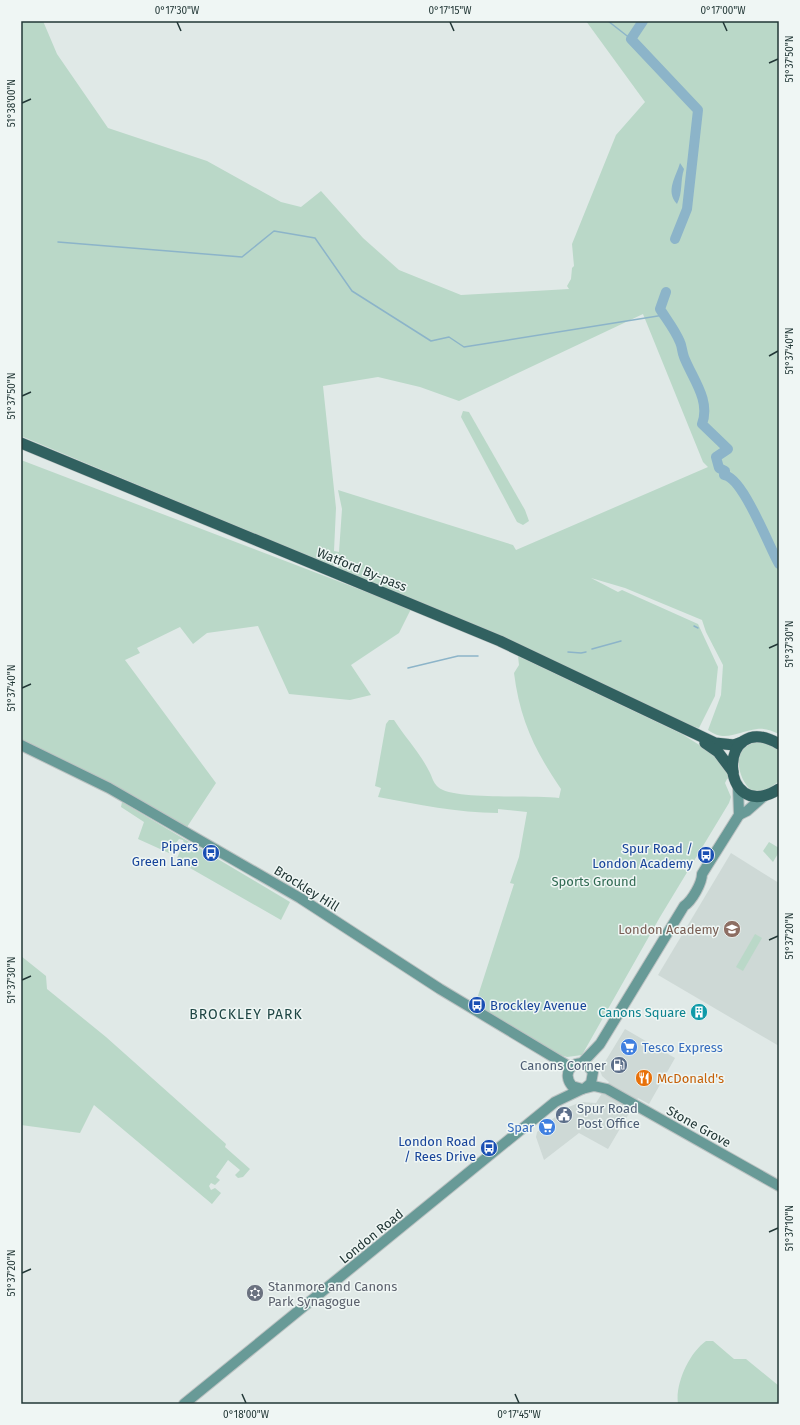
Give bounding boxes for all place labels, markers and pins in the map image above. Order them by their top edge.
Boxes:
place label: Pipers Green Lane [132,839,198,869]
place label: Spur Road / London Academy [592,841,694,871]
bus stop icon: Pipers Green Lane [201,843,221,863]
bus stop icon: Spur Road / London Academy [696,845,716,865]
school or university icon: London Academy [722,919,742,939]
place label: London Academy [618,922,720,937]
bus stop icon: Brockley Avenue [467,995,487,1015]
place label: Brockley Avenue [490,998,587,1013]
building icon: Canons Square [689,1002,709,1022]
place label: Canons Square [598,1005,686,1020]
supermarket icon: Tesco Express [619,1037,639,1057]
place label: Tesco Express [642,1040,723,1055]
fuel station icon: Canons Corner [609,1055,629,1075]
place label: Canons Corner [520,1058,606,1073]
restaurant icon: McDonald's [634,1068,654,1088]
place label: McDonald's [657,1071,724,1086]
place label: Spur Road Post Office [577,1101,640,1131]
public building icon: Spur Road Post Office [554,1105,574,1125]
supermarket icon: Spar [537,1117,557,1137]
place label: Spar [507,1120,534,1135]
place label: London Road / Rees Drive [398,1134,476,1164]
bus stop icon: London Road / Rees Drive [479,1138,499,1158]
place label: Stanmore and Canons Park Synagogue [268,1279,397,1309]
synagogue icon: Stanmore and Canons Park Synagogue [245,1283,265,1303]

